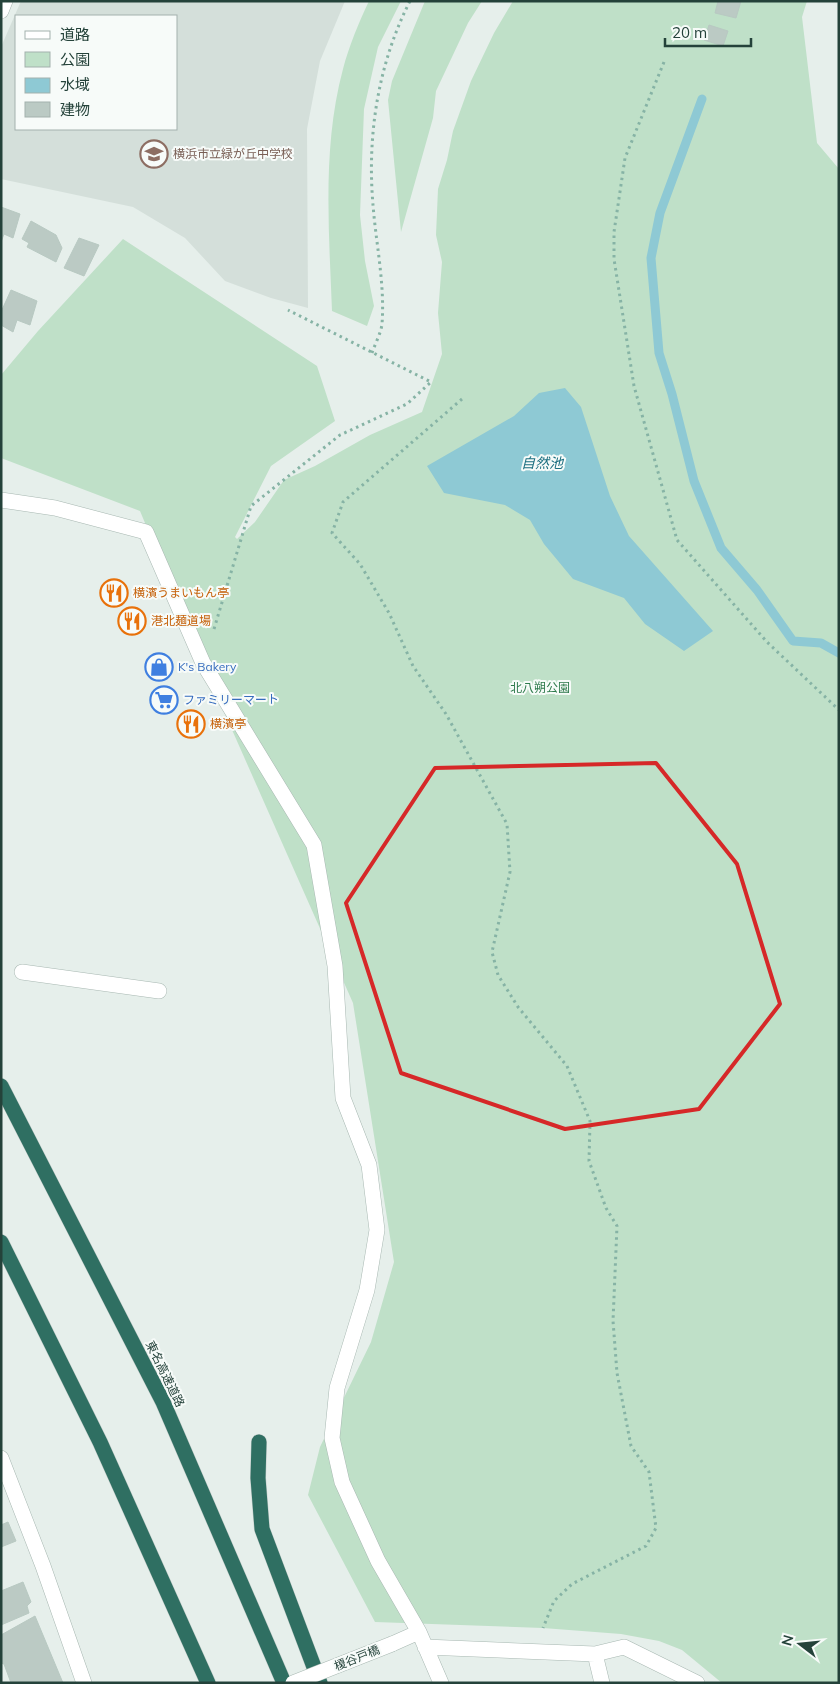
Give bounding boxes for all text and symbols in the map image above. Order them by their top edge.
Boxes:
legend [15,15,178,130]
scale bar [665,15,751,47]
text: 20 m [672,23,707,42]
text: 道路 [60,25,90,44]
text: 公園 [60,50,90,69]
text: 水域 [60,75,90,94]
text: 建物 [60,100,90,119]
school or university icon: 横浜市立緑が丘中学校 [139,139,169,169]
place label: 横浜市立緑が丘中学校 [173,146,293,161]
water label: 自然池 [521,454,565,472]
restaurant icon: 横濱うまいもん亭 [99,578,129,608]
place label: 横濱うまいもん亭 [133,585,229,600]
restaurant icon: 港北麺道場 [117,606,147,636]
place label: 港北麺道場 [151,613,211,628]
shop icon: K's Bakery [144,652,174,682]
place label: K's Bakery [178,659,237,674]
park label: 北八朔公園 [510,680,570,695]
supermarket icon: ファミリーマート [149,685,179,715]
place label: ファミリーマート [183,692,279,707]
restaurant icon: 横濱亭 [176,709,206,739]
place label: 横濱亭 [210,716,246,731]
street label: 東名高速道路 [143,1338,188,1409]
north arrow [775,1619,825,1669]
text: N [777,1633,798,1648]
street label: 榎谷戸橋 [332,1642,382,1673]

